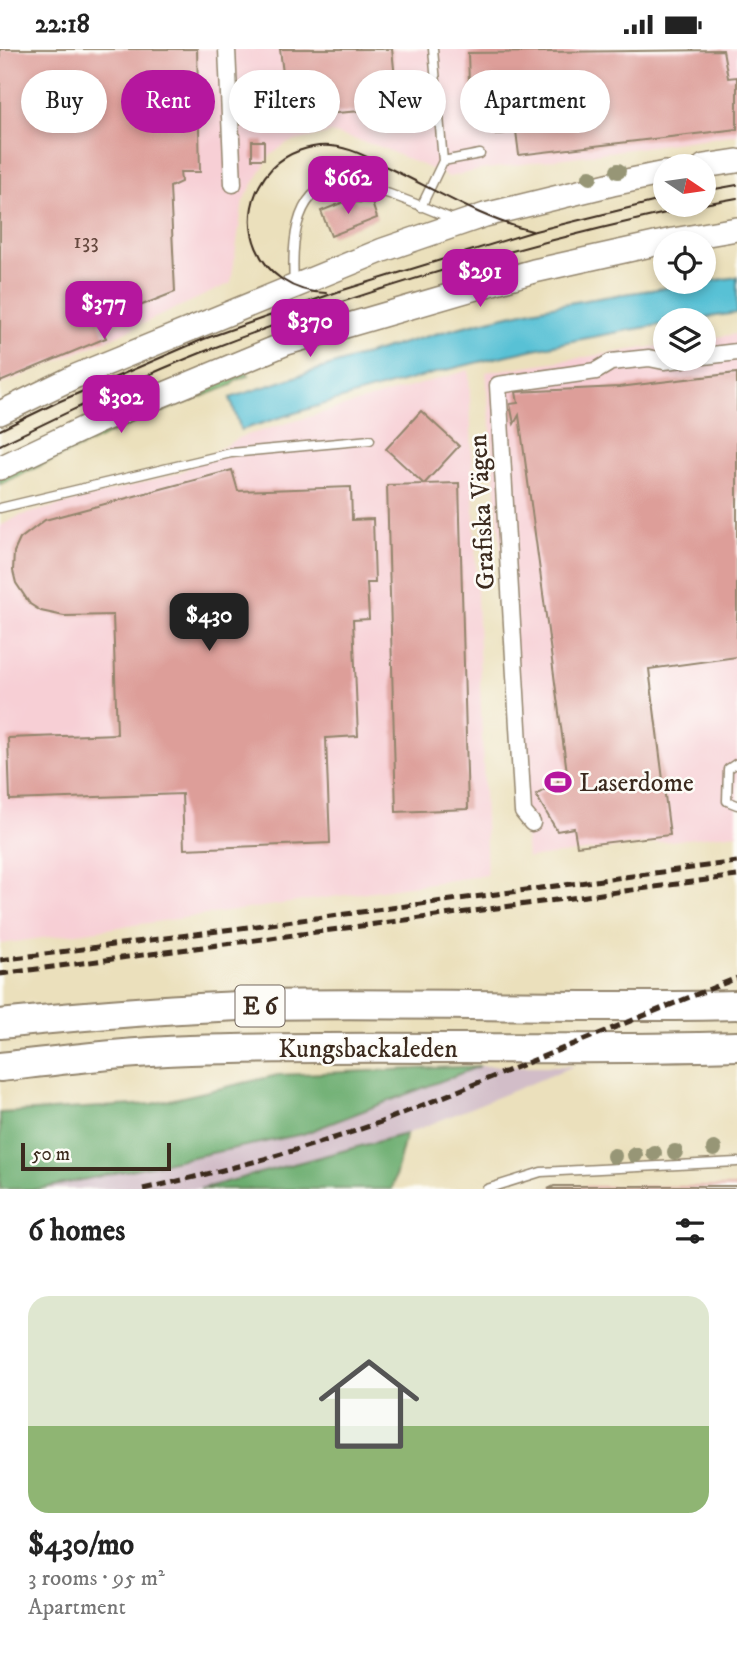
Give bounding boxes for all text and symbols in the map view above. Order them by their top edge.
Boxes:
text: 22:18 [35,8,90,41]
chip: Buy [21,70,107,133]
chip: Rent [121,70,215,133]
chip: Filters [229,70,340,133]
chip: New [354,70,446,133]
chip: Apartment [460,70,610,133]
north arrow [653,154,716,217]
map controls [653,154,716,371]
pin: $662 [307,157,389,216]
text: $662 [324,164,372,193]
house number: 133 [73,227,99,256]
button: locate [653,231,716,294]
pin: $291 [439,250,521,309]
text: $291 [458,257,502,286]
pin: $377 [63,281,145,341]
text: $377 [81,289,127,318]
pin: $370 [269,299,351,359]
text: $370 [287,307,333,336]
button: layers [653,308,716,371]
pin: $302 [80,375,162,435]
text: $302 [99,383,143,412]
street label: Grafiska Vägen [462,433,503,591]
pin: $430 [168,593,250,653]
text: $430 [186,601,232,630]
sports icon: Laserdome [543,767,573,797]
place label: Laserdome [579,767,694,800]
road number: E 6 [236,986,284,1027]
street label: Kungsbackaleden [278,1033,458,1066]
scale bar [21,1140,172,1172]
text: 50 m [32,1143,70,1166]
icon: filters [671,1212,709,1250]
text: 6 homes [28,1213,125,1250]
icon: home [306,1341,432,1467]
text: $430/mo [28,1527,134,1564]
text: 3 rooms · 95 m² [28,1564,165,1593]
text: Apartment [28,1593,126,1622]

